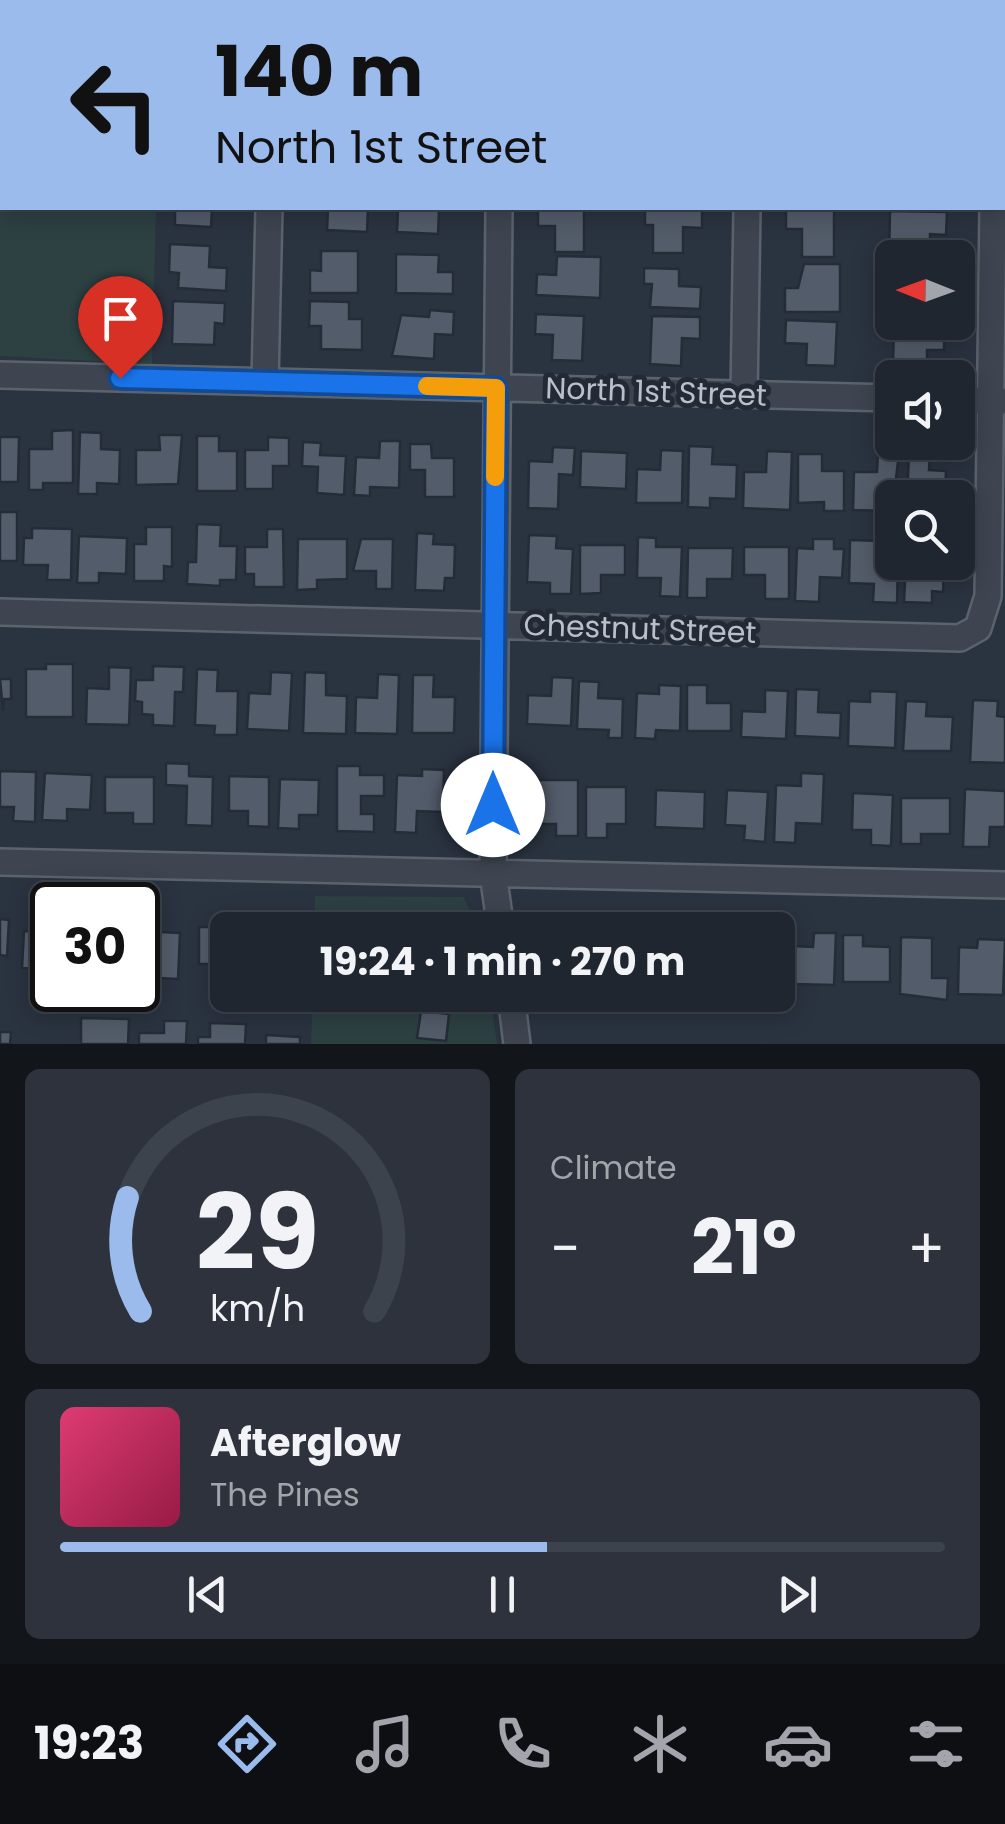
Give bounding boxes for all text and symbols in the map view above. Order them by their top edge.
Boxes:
text: 140 m [215,22,423,121]
icon: left [50,40,180,170]
text: North 1st Street [215,116,547,179]
north arrow [875,240,975,340]
map controls [875,240,975,580]
pin [78,276,163,379]
icon: arrive [93,291,148,346]
button: sound [875,360,975,460]
street label: North 1st Street [545,366,768,417]
button: search [875,480,975,580]
street label: Chestnut Street [523,603,757,654]
position arrow [441,753,545,857]
speed limit sign: 30 [30,882,160,1012]
text: 19:24 · 1 min · 270 m [320,935,685,988]
text: Climate [550,1145,677,1190]
text: 29 [196,1160,319,1305]
text: 21° [691,1195,797,1300]
text: − [550,1210,580,1287]
text: + [907,1210,945,1287]
text: km/h [210,1283,305,1334]
text: Afterglow [210,1416,401,1469]
text: The Pines [210,1472,360,1517]
icon: previous [180,1567,235,1622]
icon: pause [475,1567,530,1622]
icon: next [770,1567,825,1622]
icon: directions [212,1709,282,1779]
icon: music [350,1709,420,1779]
icon: phone [488,1709,558,1779]
icon: climate [625,1709,695,1779]
icon: car [763,1709,833,1779]
icon: filters [901,1709,971,1779]
text: 19:23 [34,1712,144,1775]

